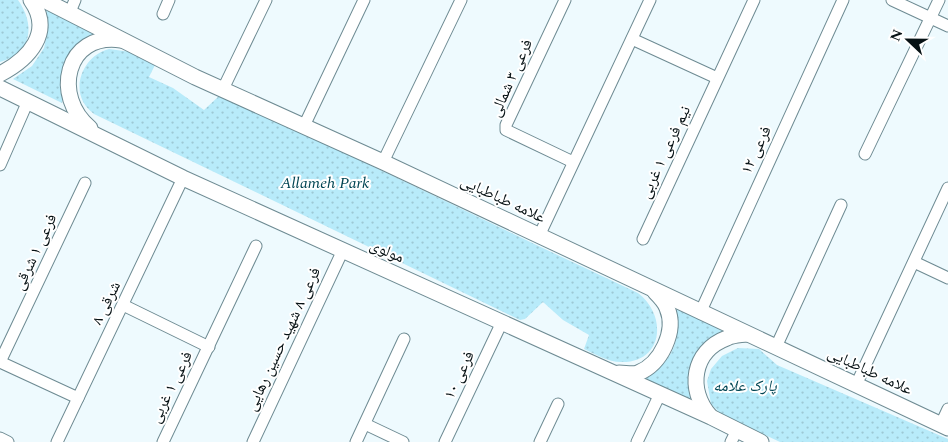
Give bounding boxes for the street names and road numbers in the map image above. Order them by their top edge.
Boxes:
street label: فرعی ۳ شمالی [483,35,539,121]
street label: نیم فرعی ۱ غربی [633,102,697,202]
street label: فرعی ۱۲ [734,122,778,178]
street label: علامه طباطبایی [457,169,549,229]
street label: فرعی ۱ شرقی [7,210,63,294]
street label: مولوی [366,233,408,269]
street label: فرعی ۸ شهید حسین رهایی [239,263,327,415]
street label: ۸ شرقی [85,277,127,329]
street label: علامه طباطبایی [824,341,916,401]
street label: فرعی ۱ غربی [143,347,199,427]
street label: فرعی ۱۰ [437,347,481,403]

